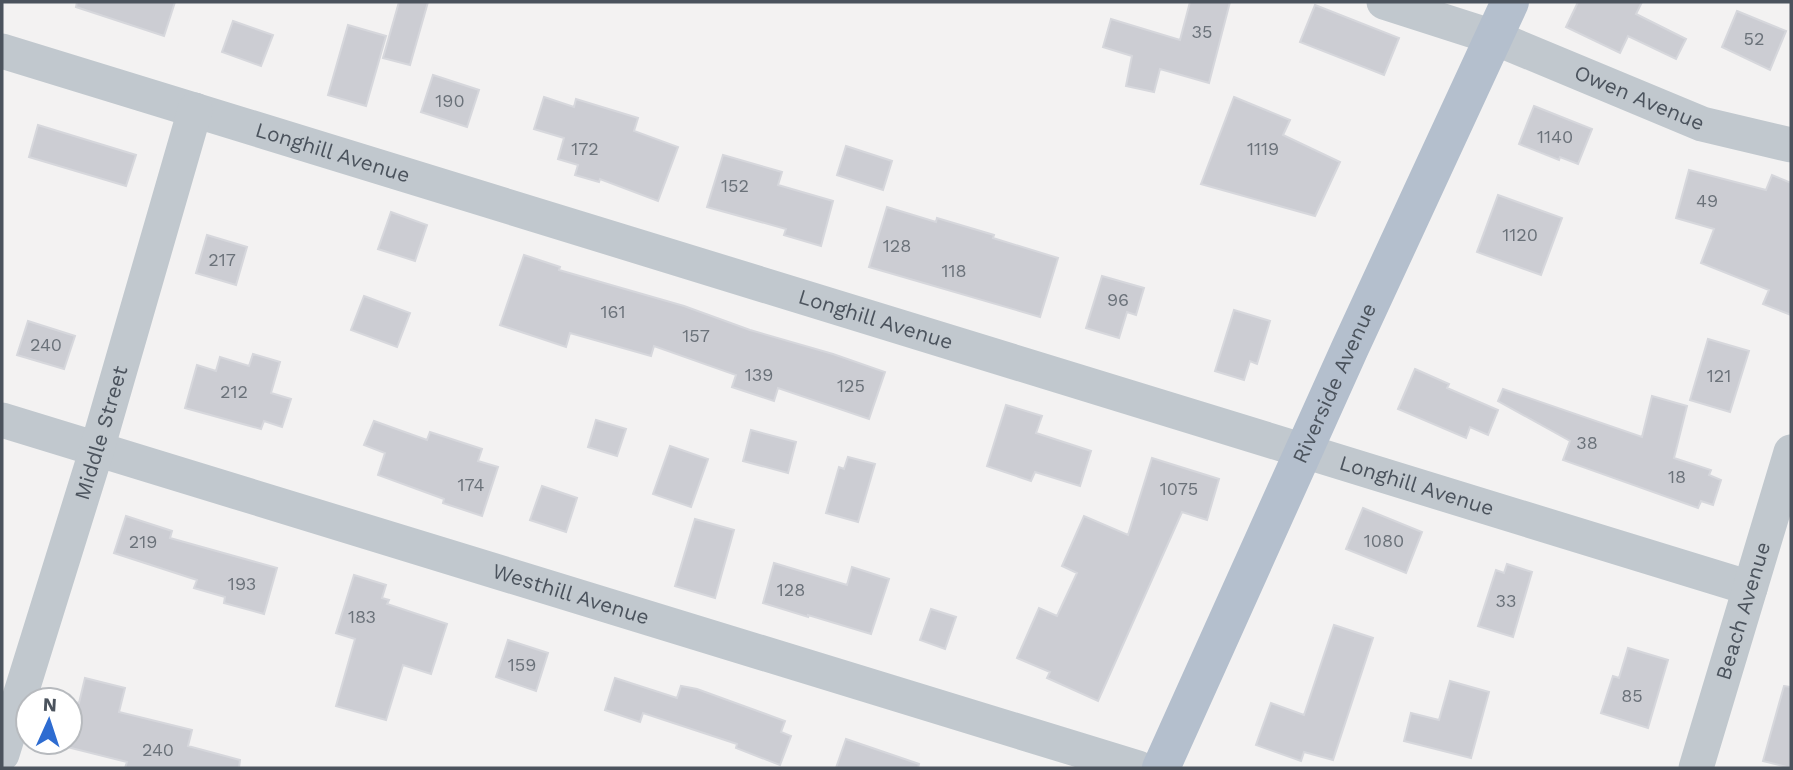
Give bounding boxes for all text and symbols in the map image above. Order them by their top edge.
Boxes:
house number: 35 [1192,21,1212,42]
house number: 52 [1744,28,1764,49]
street label: Owen Avenue [1571,59,1708,136]
house number: 190 [435,90,465,111]
street label: Longhill Avenue [253,117,413,188]
house number: 1140 [1537,126,1573,147]
house number: 172 [571,138,599,159]
house number: 1119 [1247,138,1279,159]
house number: 152 [721,175,749,196]
house number: 49 [1696,190,1718,211]
house number: 1120 [1502,224,1538,245]
house number: 128 [883,235,911,256]
house number: 217 [208,249,236,270]
house number: 118 [941,260,967,281]
street label: Longhill Avenue [796,283,956,354]
house number: 96 [1107,289,1129,310]
street label: Riverside Avenue [1287,299,1381,467]
house number: 161 [601,301,625,322]
house number: 157 [682,325,710,346]
house number: 240 [30,334,62,355]
street label: Middle Street [69,363,132,503]
house number: 139 [745,364,773,385]
house number: 121 [1707,365,1731,386]
house number: 125 [837,375,865,396]
house number: 212 [220,381,248,402]
house number: 38 [1576,432,1598,453]
street label: Longhill Avenue [1337,450,1497,521]
house number: 18 [1668,466,1686,487]
house number: 174 [458,474,484,495]
house number: 1075 [1160,478,1198,499]
house number: 1080 [1364,530,1404,551]
house number: 219 [129,531,157,552]
street label: Beach Avenue [1710,539,1775,683]
street label: Westhill Avenue [490,558,653,630]
house number: 193 [228,573,256,594]
house number: 128 [777,579,805,600]
house number: 33 [1496,590,1517,611]
house number: 183 [348,606,376,627]
house number: 159 [508,654,536,675]
house number: 85 [1621,685,1643,706]
north arrow [14,686,84,756]
text: N [42,693,58,716]
house number: 240 [142,739,174,760]

